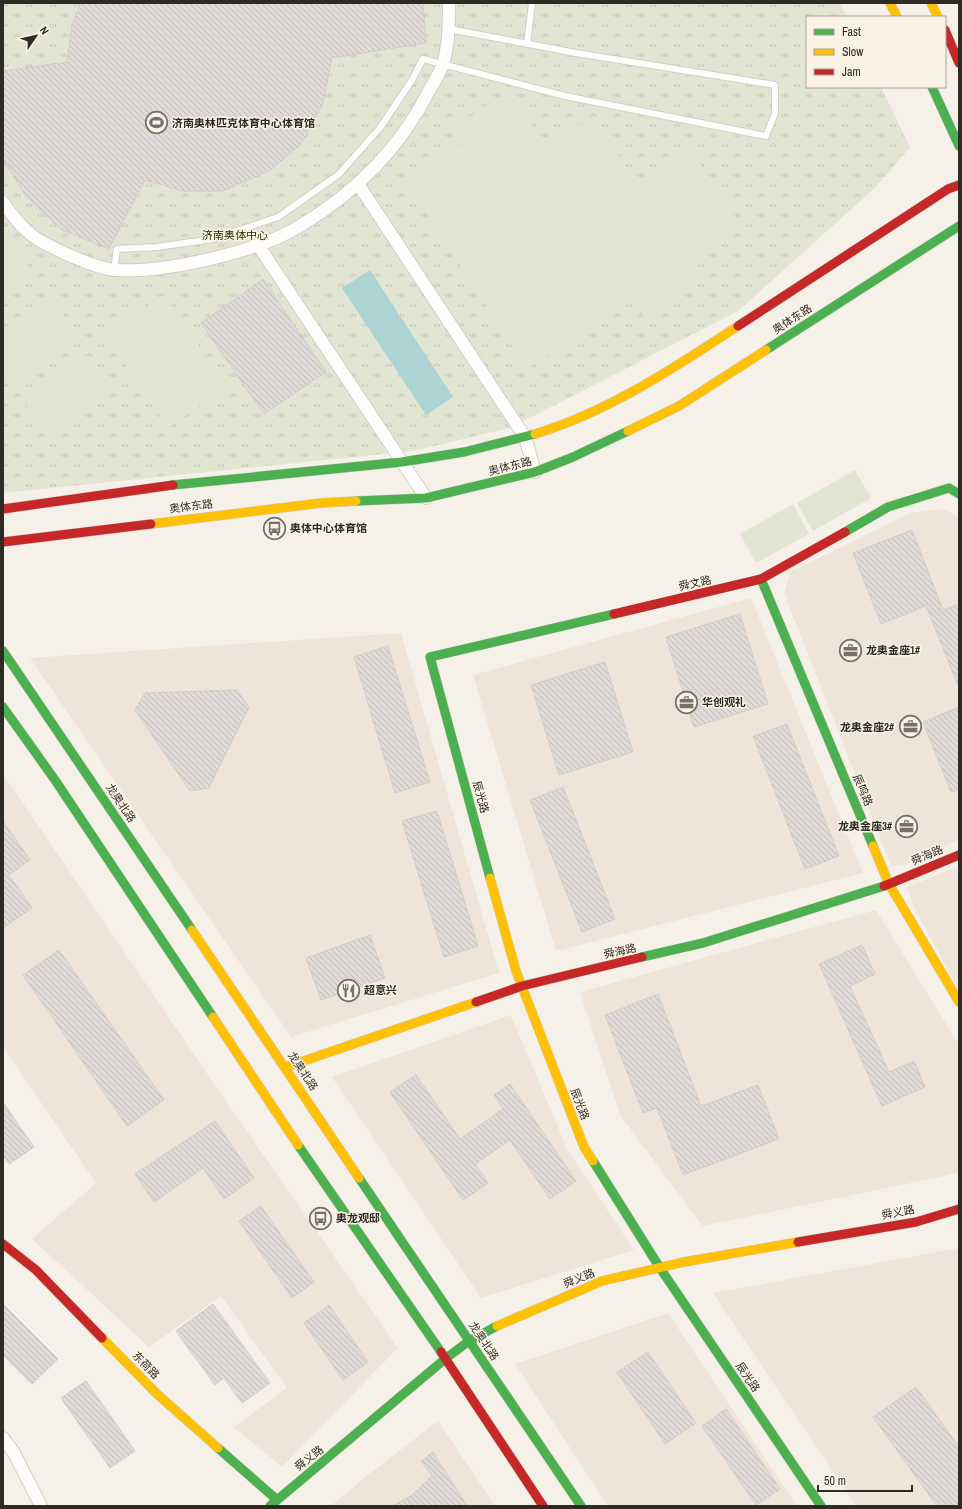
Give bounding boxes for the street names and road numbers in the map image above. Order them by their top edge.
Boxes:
street label: 奥体东路 [770,301,814,337]
street label: 奥体东路 [487,454,533,478]
street label: 奥体东路 [168,496,214,516]
street label: 舜文路 [677,572,713,594]
street label: 辰鸣路 [850,772,876,808]
street label: 辰光路 [470,779,492,815]
street label: 龙奥北路 [103,781,139,825]
street label: 舜海路 [909,842,945,868]
street label: 舜海路 [602,940,638,962]
street label: 龙奥北路 [285,1049,321,1093]
street label: 辰光路 [568,1086,592,1122]
street label: 舜义路 [880,1202,916,1222]
street label: 舜义路 [561,1265,597,1291]
street label: 龙奥北路 [466,1319,502,1363]
street label: 东荷路 [130,1348,162,1382]
street label: 辰光路 [733,1359,763,1395]
street label: 舜义路 [292,1442,326,1474]

